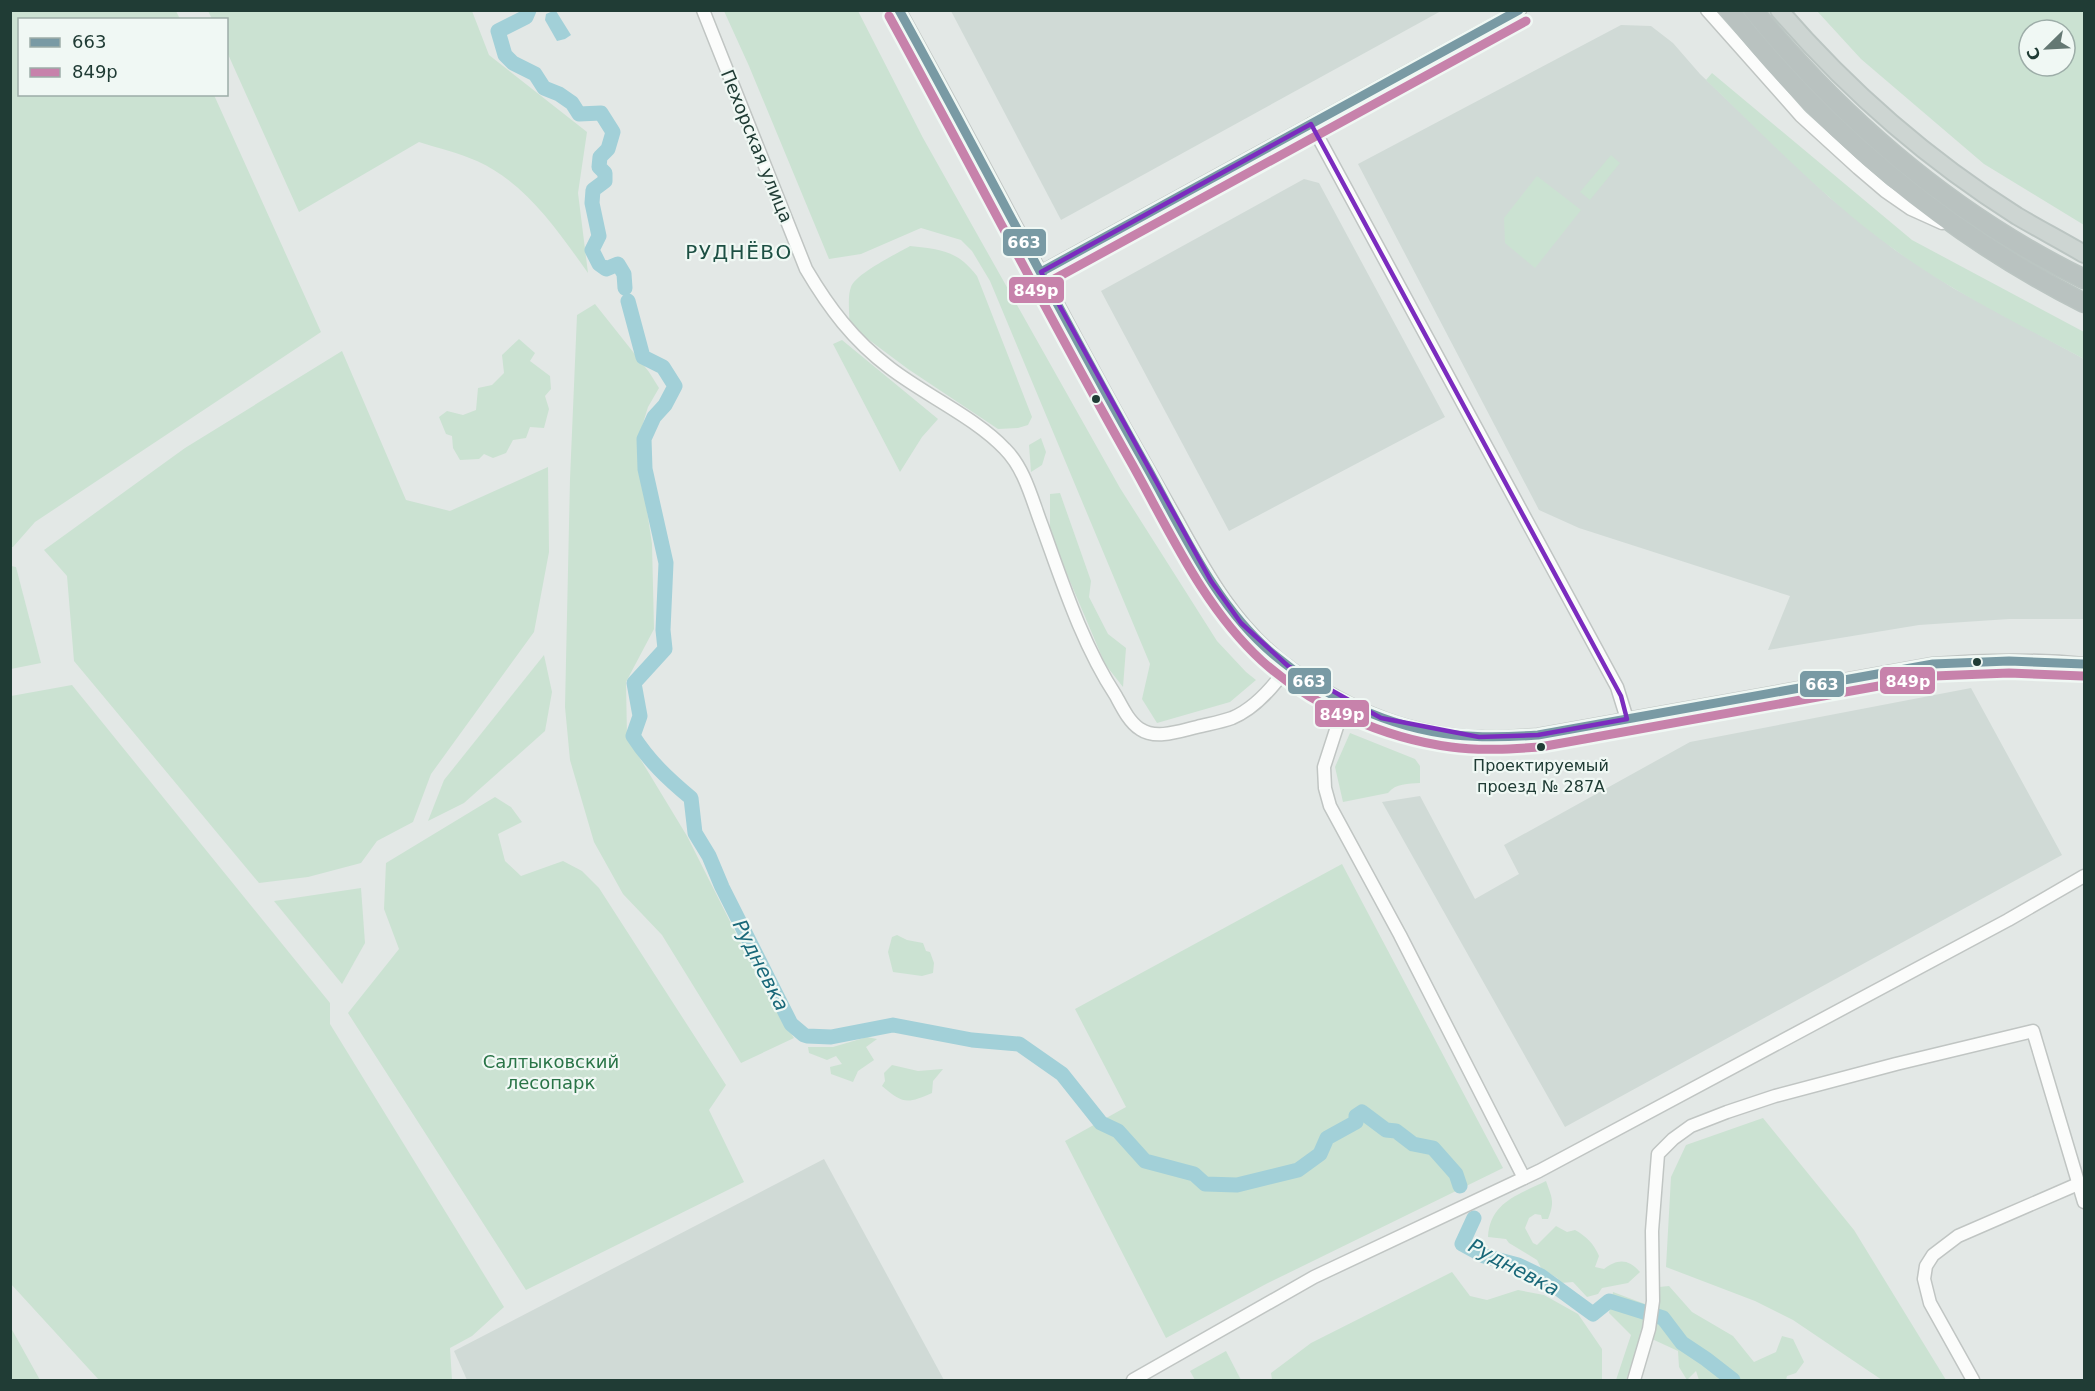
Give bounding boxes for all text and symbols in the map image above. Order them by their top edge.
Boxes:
legend [18,18,228,96]
north arrow [2017,18,2077,78]
text: 663 [72,31,106,52]
text: С [2023,45,2045,63]
text: 849р [72,61,118,82]
street label: Пехорская улица [717,66,797,226]
line badge: 663 [1002,228,1047,257]
text: 663 [1007,233,1041,252]
district label: РУДНЁВО [685,240,793,264]
line badge: 849р [1008,276,1065,304]
text: 849р [1014,281,1058,300]
unlabelled marker [1090,393,1102,405]
unlabelled marker [1971,656,1983,668]
line badge: 849р [1879,666,1936,695]
line badge: 663 [1287,667,1332,695]
line badge: 663 [1799,670,1845,698]
text: 663 [1292,672,1326,691]
text: 849р [1886,672,1930,691]
text: 663 [1805,675,1839,694]
line badge: 849р [1314,699,1370,728]
text: 849р [1320,705,1364,724]
marker: Проектируемый проезд № 287А [1535,741,1547,753]
place label: Проектируемый проезд № 287А [1473,756,1609,796]
water label: Рудневка [728,915,794,1015]
park label: Салтыковский лесопарк [483,1051,619,1093]
water label: Рудневка [1465,1233,1563,1301]

